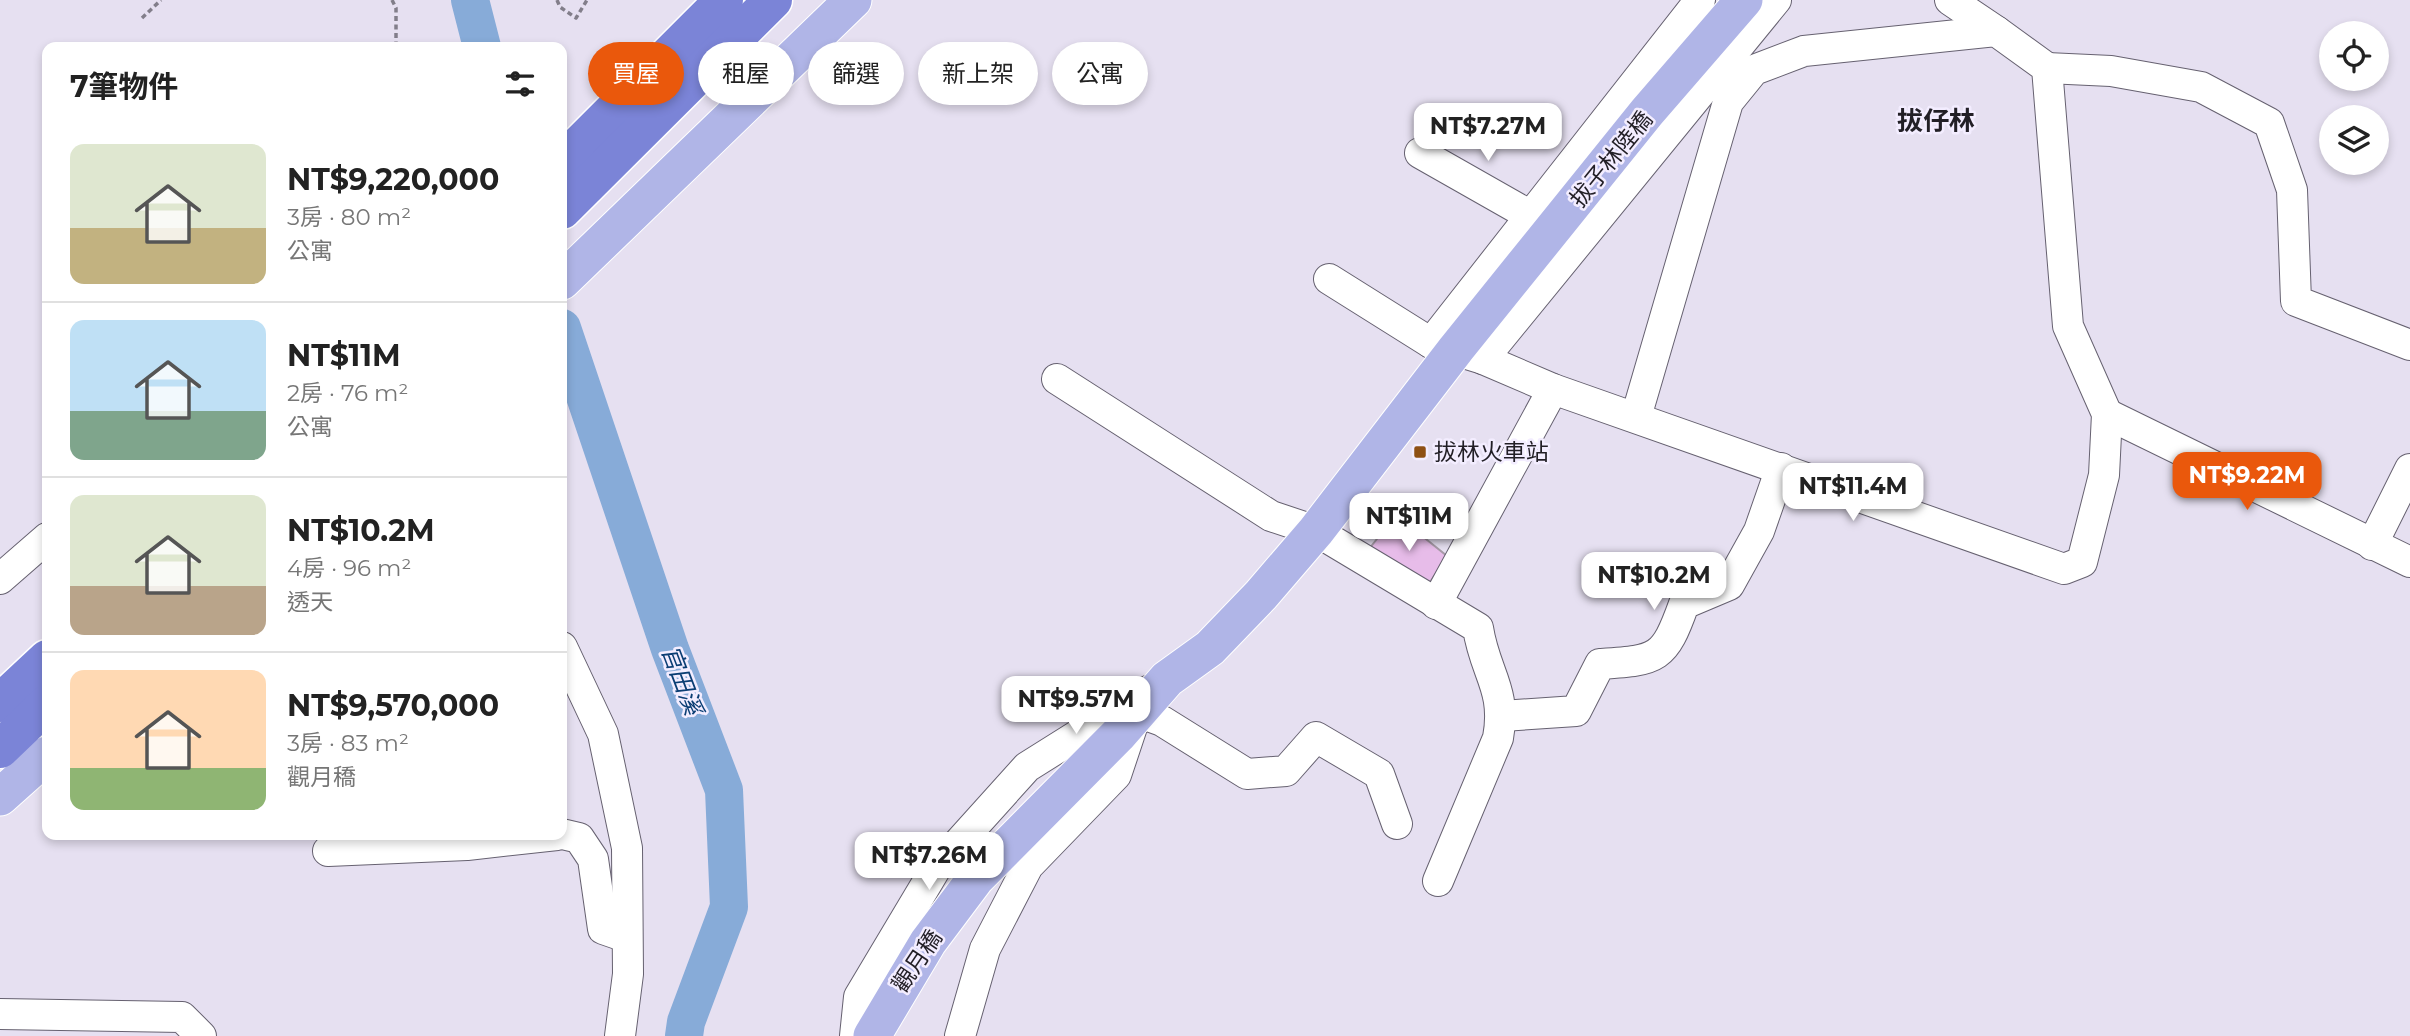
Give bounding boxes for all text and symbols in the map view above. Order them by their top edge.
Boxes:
map controls [2319,21,2389,175]
button: locate [2319,21,2389,91]
chip: 買屋 [588,42,684,105]
chip: 租屋 [698,42,794,105]
chip: 篩選 [808,42,904,105]
chip: 新上架 [918,42,1038,105]
chip: 公寓 [1052,42,1148,105]
icon: filters [501,65,539,103]
text: 7筆物件 [70,68,179,105]
pin: NT$7.27M [1416,104,1560,163]
district label: 拔仔林 [1897,105,1975,137]
button: layers [2319,105,2389,175]
street label: 拔子林陸橋 [1564,106,1658,212]
text: NT$7.27M [1430,112,1546,140]
text: NT$9,220,000 [287,161,499,198]
icon: home [126,172,210,256]
text: 3房 · 80 m² [287,203,411,231]
text: 公寓 [287,237,333,265]
text: NT$11M [287,337,401,374]
icon: home [126,348,210,432]
text: 2房 · 76 m² [287,379,408,407]
text: 公寓 [287,413,333,441]
place label: 拔林火車站 [1434,438,1549,466]
marker: 拔林火車站 [1412,444,1428,460]
pin: NT$9.22M [2175,452,2319,512]
text: NT$9.22M [2189,461,2305,489]
pin: NT$11.4M [1781,463,1925,523]
text: NT$11.4M [1799,472,1908,500]
pin: NT$11M [1352,494,1466,553]
text: NT$11M [1365,502,1453,530]
text: NT$10.2M [287,512,435,549]
icon: home [126,523,210,607]
pin: NT$10.2M [1582,552,1726,612]
text: 4房 · 96 m² [287,554,411,582]
text: NT$10.2M [1597,561,1711,589]
text: 透天 [287,588,333,616]
water label: 官田溪 [656,641,710,722]
pin: NT$9.57M [1004,676,1148,736]
text: NT$9.57M [1017,685,1135,713]
text: NT$9,570,000 [287,687,499,724]
icon: home [126,698,210,782]
text: 3房 · 83 m² [287,729,409,757]
text: 觀月穚 [287,763,356,791]
pin: NT$7.26M [857,832,1001,892]
text: NT$7.26M [871,841,987,869]
street label: 觀月穚 [886,925,948,997]

